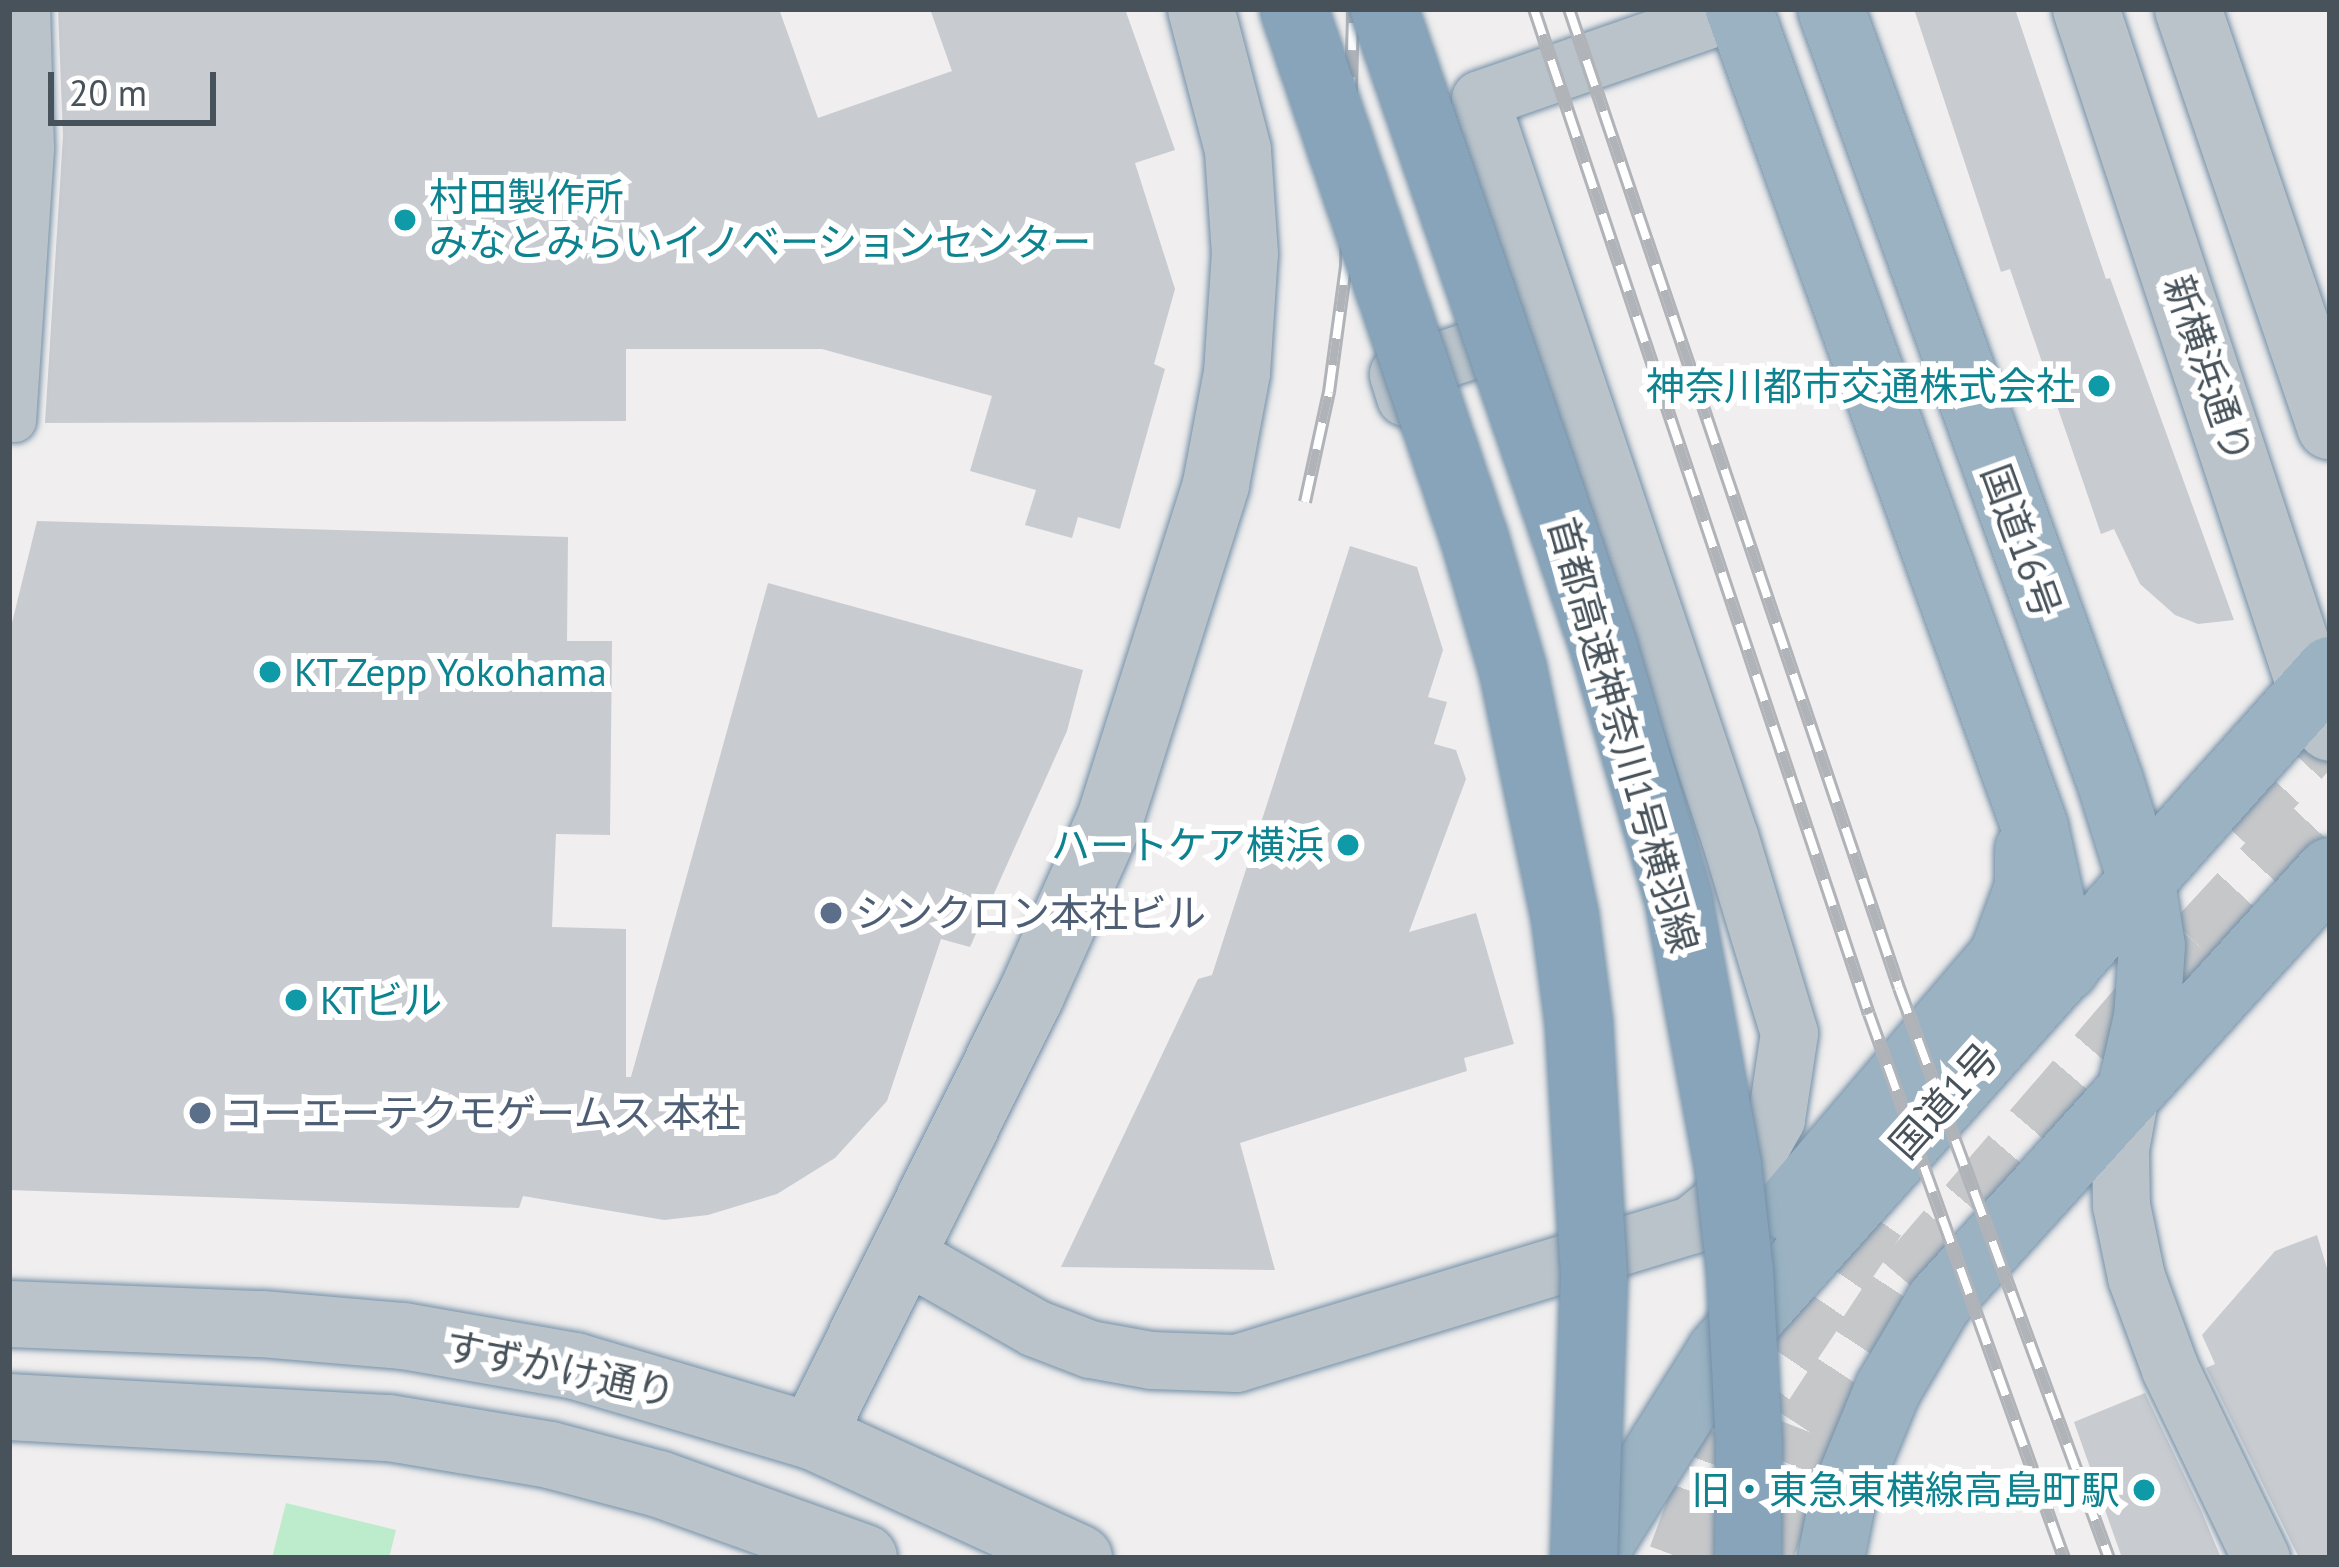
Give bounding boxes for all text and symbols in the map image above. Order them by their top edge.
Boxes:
scale bar [54,48,222,122]
text: 20 m [69,69,147,116]
place label: 村田製作所 みなとみらいイノベーションセンター [429,175,1092,266]
marker: 村田製作所 みなとみらいイノベーションセンター [392,207,418,233]
street label: 新横浜通り [2154,269,2262,469]
place label: 神奈川都市交通株式会社 [1646,363,2075,409]
marker: 神奈川都市交通株式会社 [2086,373,2112,399]
street label: 国道16号 [1972,458,2070,624]
street label: 首都高速神奈川1号横羽線 [1538,512,1708,958]
place label: KT Zepp Yokohama [294,649,610,695]
marker: KT Zepp Yokohama [257,659,283,685]
place label: ハートケア横浜 [1051,822,1324,868]
marker: ハートケア横浜 [1335,832,1361,858]
place label: シンクロン本社ビル [855,890,1206,936]
marker: シンクロン本社ビル [818,900,844,926]
place label: KTビル [320,977,442,1023]
marker: KTビル [283,987,309,1013]
street label: 国道1号 [1880,1034,2008,1168]
place label: コーエーテクモゲームス 本社 [224,1090,741,1136]
marker: コーエーテクモゲームス 本社 [187,1100,213,1126]
street label: すずかけ通り [441,1322,679,1416]
place label: 旧・東急東横線高島町駅 [1691,1467,2120,1513]
marker: 旧・東急東横線高島町駅 [2131,1477,2157,1503]

